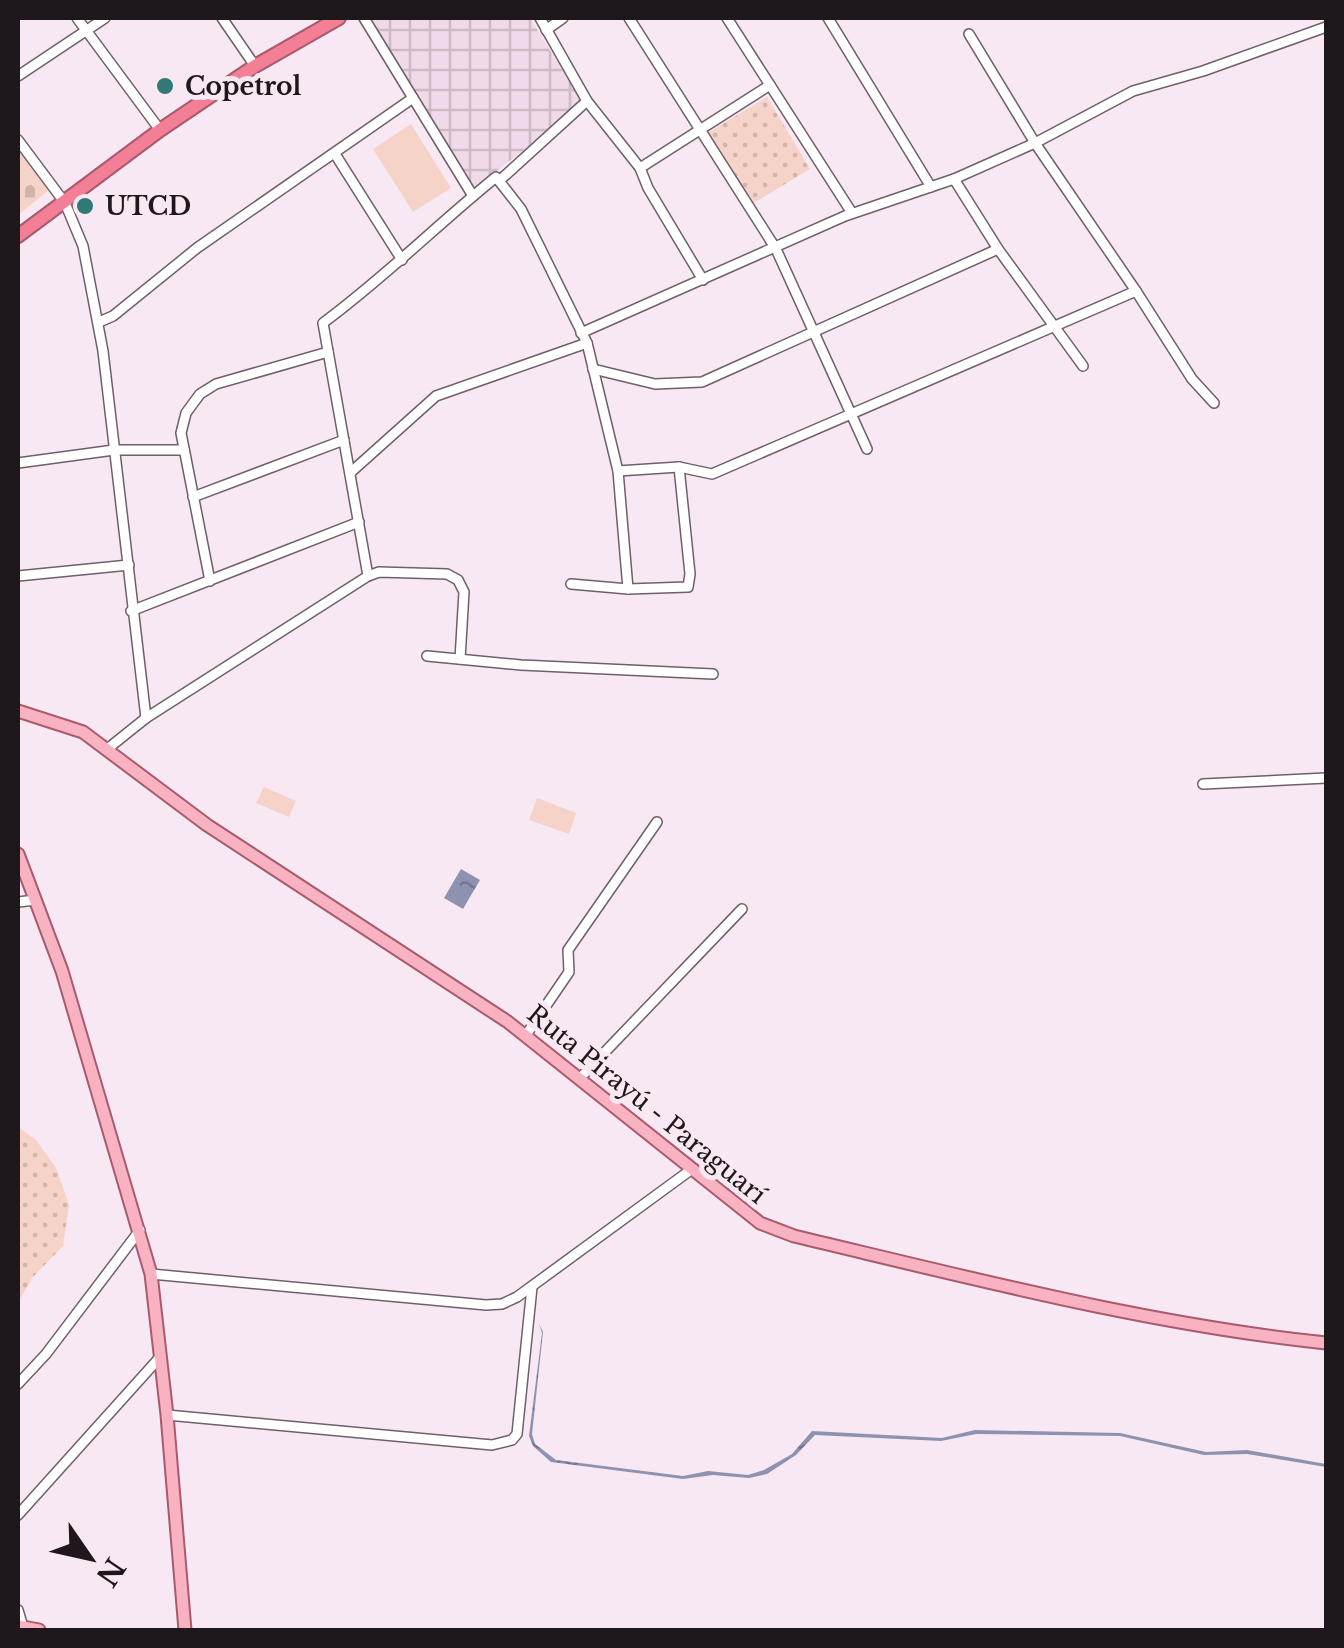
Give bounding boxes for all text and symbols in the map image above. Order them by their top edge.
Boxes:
place label: Copetrol [185,71,302,102]
marker: Copetrol [154,75,176,97]
place label: UTCD [105,191,191,222]
marker: UTCD [74,195,96,217]
street label: Ruta Pirayú - Paraguarí [521,998,773,1211]
north arrow [40,1508,140,1608]
text: N [88,1551,132,1592]

